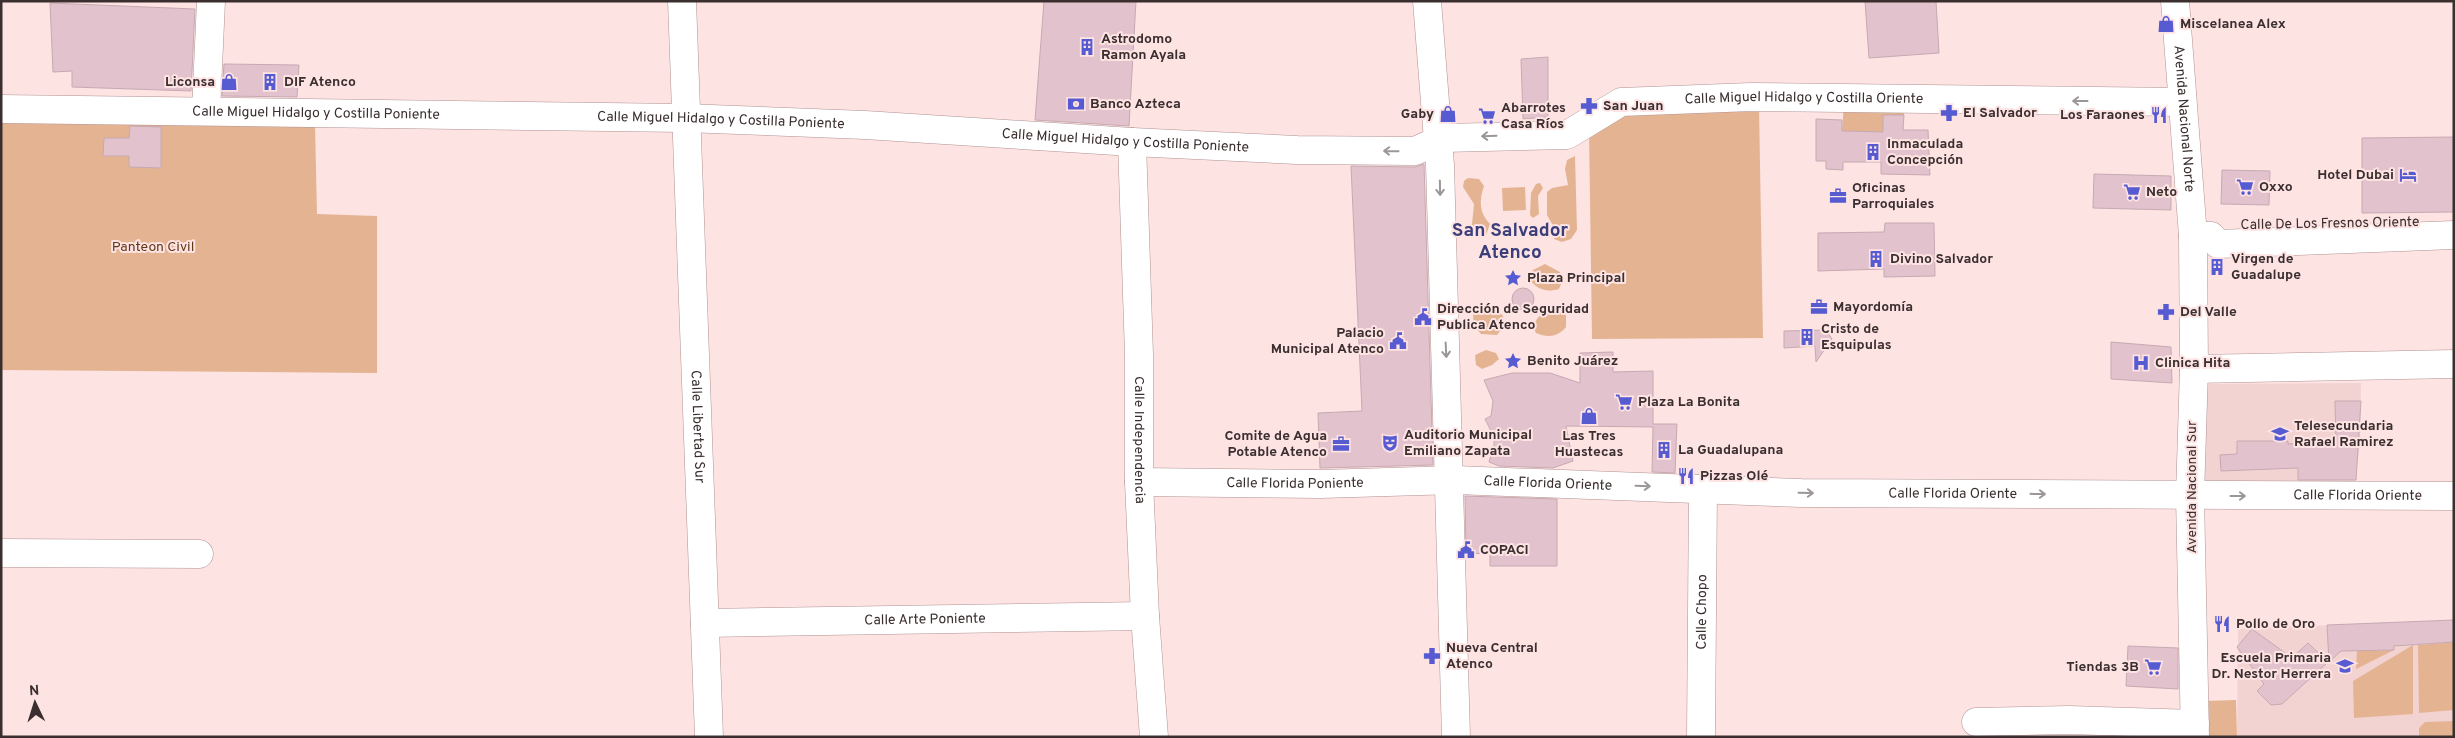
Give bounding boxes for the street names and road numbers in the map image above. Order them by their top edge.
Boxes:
street label: Avenida Nacional Norte [2170,45,2198,193]
street label: Calle Miguel Hidalgo y Costilla Oriente [1684,88,1923,108]
street label: Calle Miguel Hidalgo y Costilla Poniente [192,103,440,123]
street label: Calle Miguel Hidalgo y Costilla Poniente [597,108,845,133]
street label: Calle Miguel Hidalgo y Costilla Poniente [1001,125,1249,156]
street label: Calle De Los Fresnos Oriente [2240,214,2420,234]
street label: Calle Libertad Sur [687,370,708,484]
street label: Calle Independencia [1131,376,1148,504]
street label: Avenida Nacional Sur [2184,420,2201,554]
street label: Calle Florida Oriente [1483,473,1613,494]
street label: Calle Florida Poniente [1226,474,1364,493]
street label: Calle Florida Oriente [1888,485,2017,502]
street label: Calle Florida Oriente [2293,487,2422,504]
street label: Calle Chopo [1693,574,1711,650]
street label: Calle Arte Poniente [864,610,986,629]

